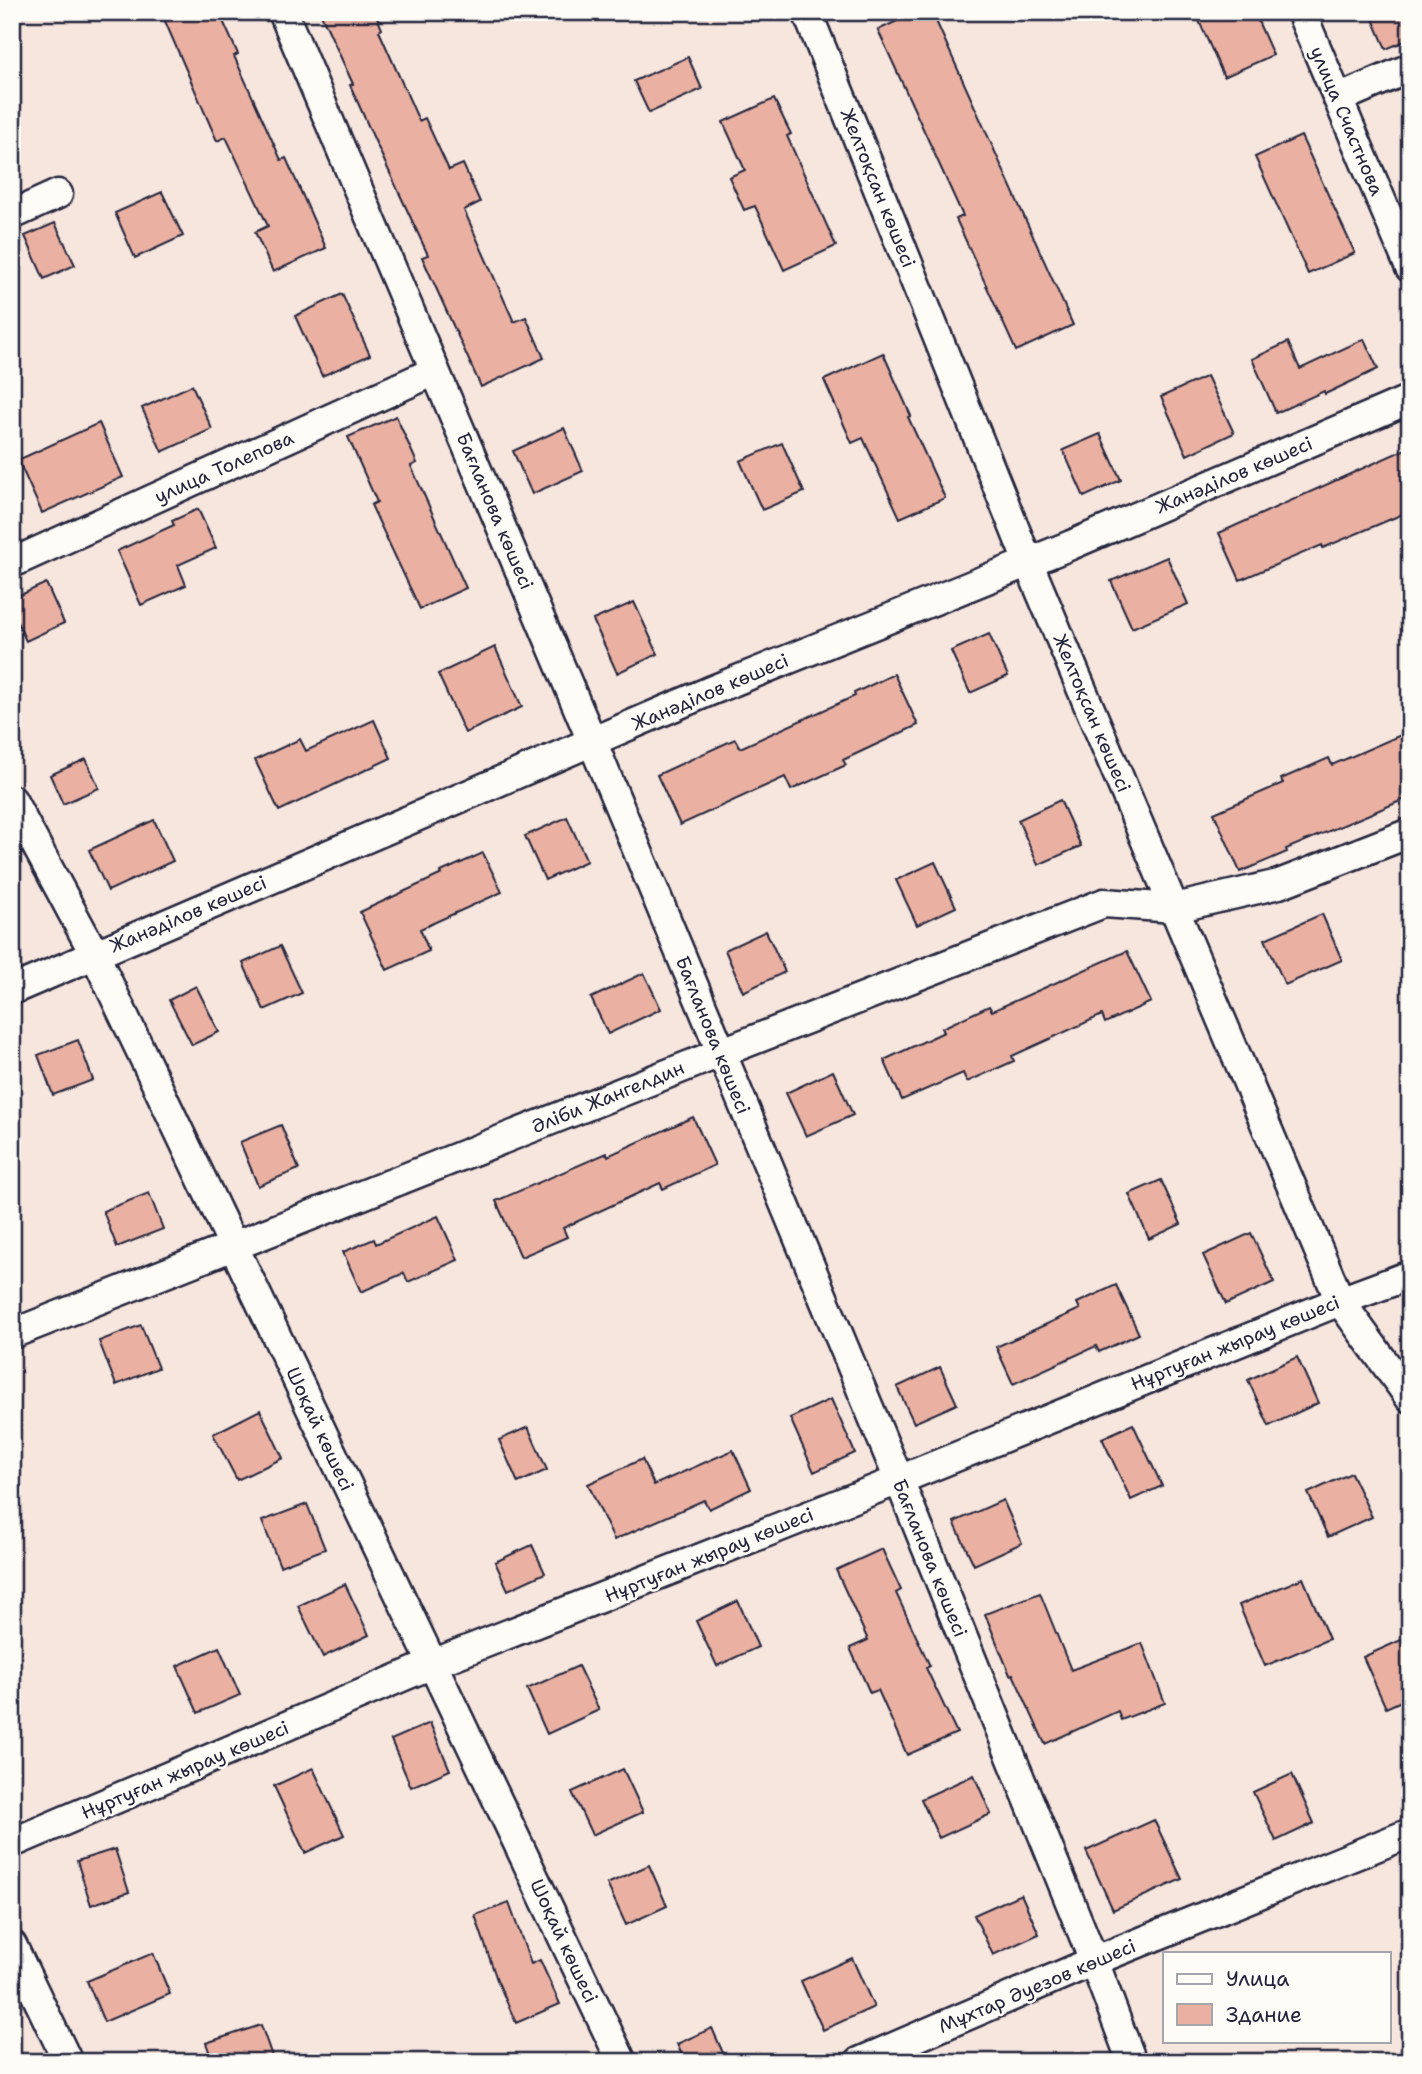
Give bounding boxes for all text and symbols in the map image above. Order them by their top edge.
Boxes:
street label: улица Счастнова [1304,43,1390,200]
street label: Желтоқсан көшесі [835,105,921,271]
street label: улица Толепова [150,425,298,509]
street label: Бағланова көшесі [451,429,539,593]
street label: Жанәділов көшесі [1152,431,1316,519]
street label: Желтоқсан көшесі [1047,630,1137,796]
street label: Жанәділов көшесі [628,648,792,736]
street label: Жанәділов көшесі [106,870,270,958]
street label: Бағланова көшесі [670,952,756,1118]
street label: Әліби Жангелдин [528,1055,688,1139]
street label: Нұртуған жырау көшесі [1127,1290,1343,1396]
street label: Шоқай көшесі [280,1363,360,1495]
street label: Бағланова көшесі [887,1475,973,1641]
street label: Нұртуған жырау көшесі [601,1502,817,1608]
street label: Нұртуған жырау көшесі [77,1715,293,1825]
street label: Шоқай көшесі [524,1875,604,2007]
street label: Мұхтар Әуезов көшесі [935,1933,1139,2039]
legend [1163,1952,1390,2042]
text: Улица [1226,1965,1289,1993]
text: Здание [1226,2001,1302,2029]

